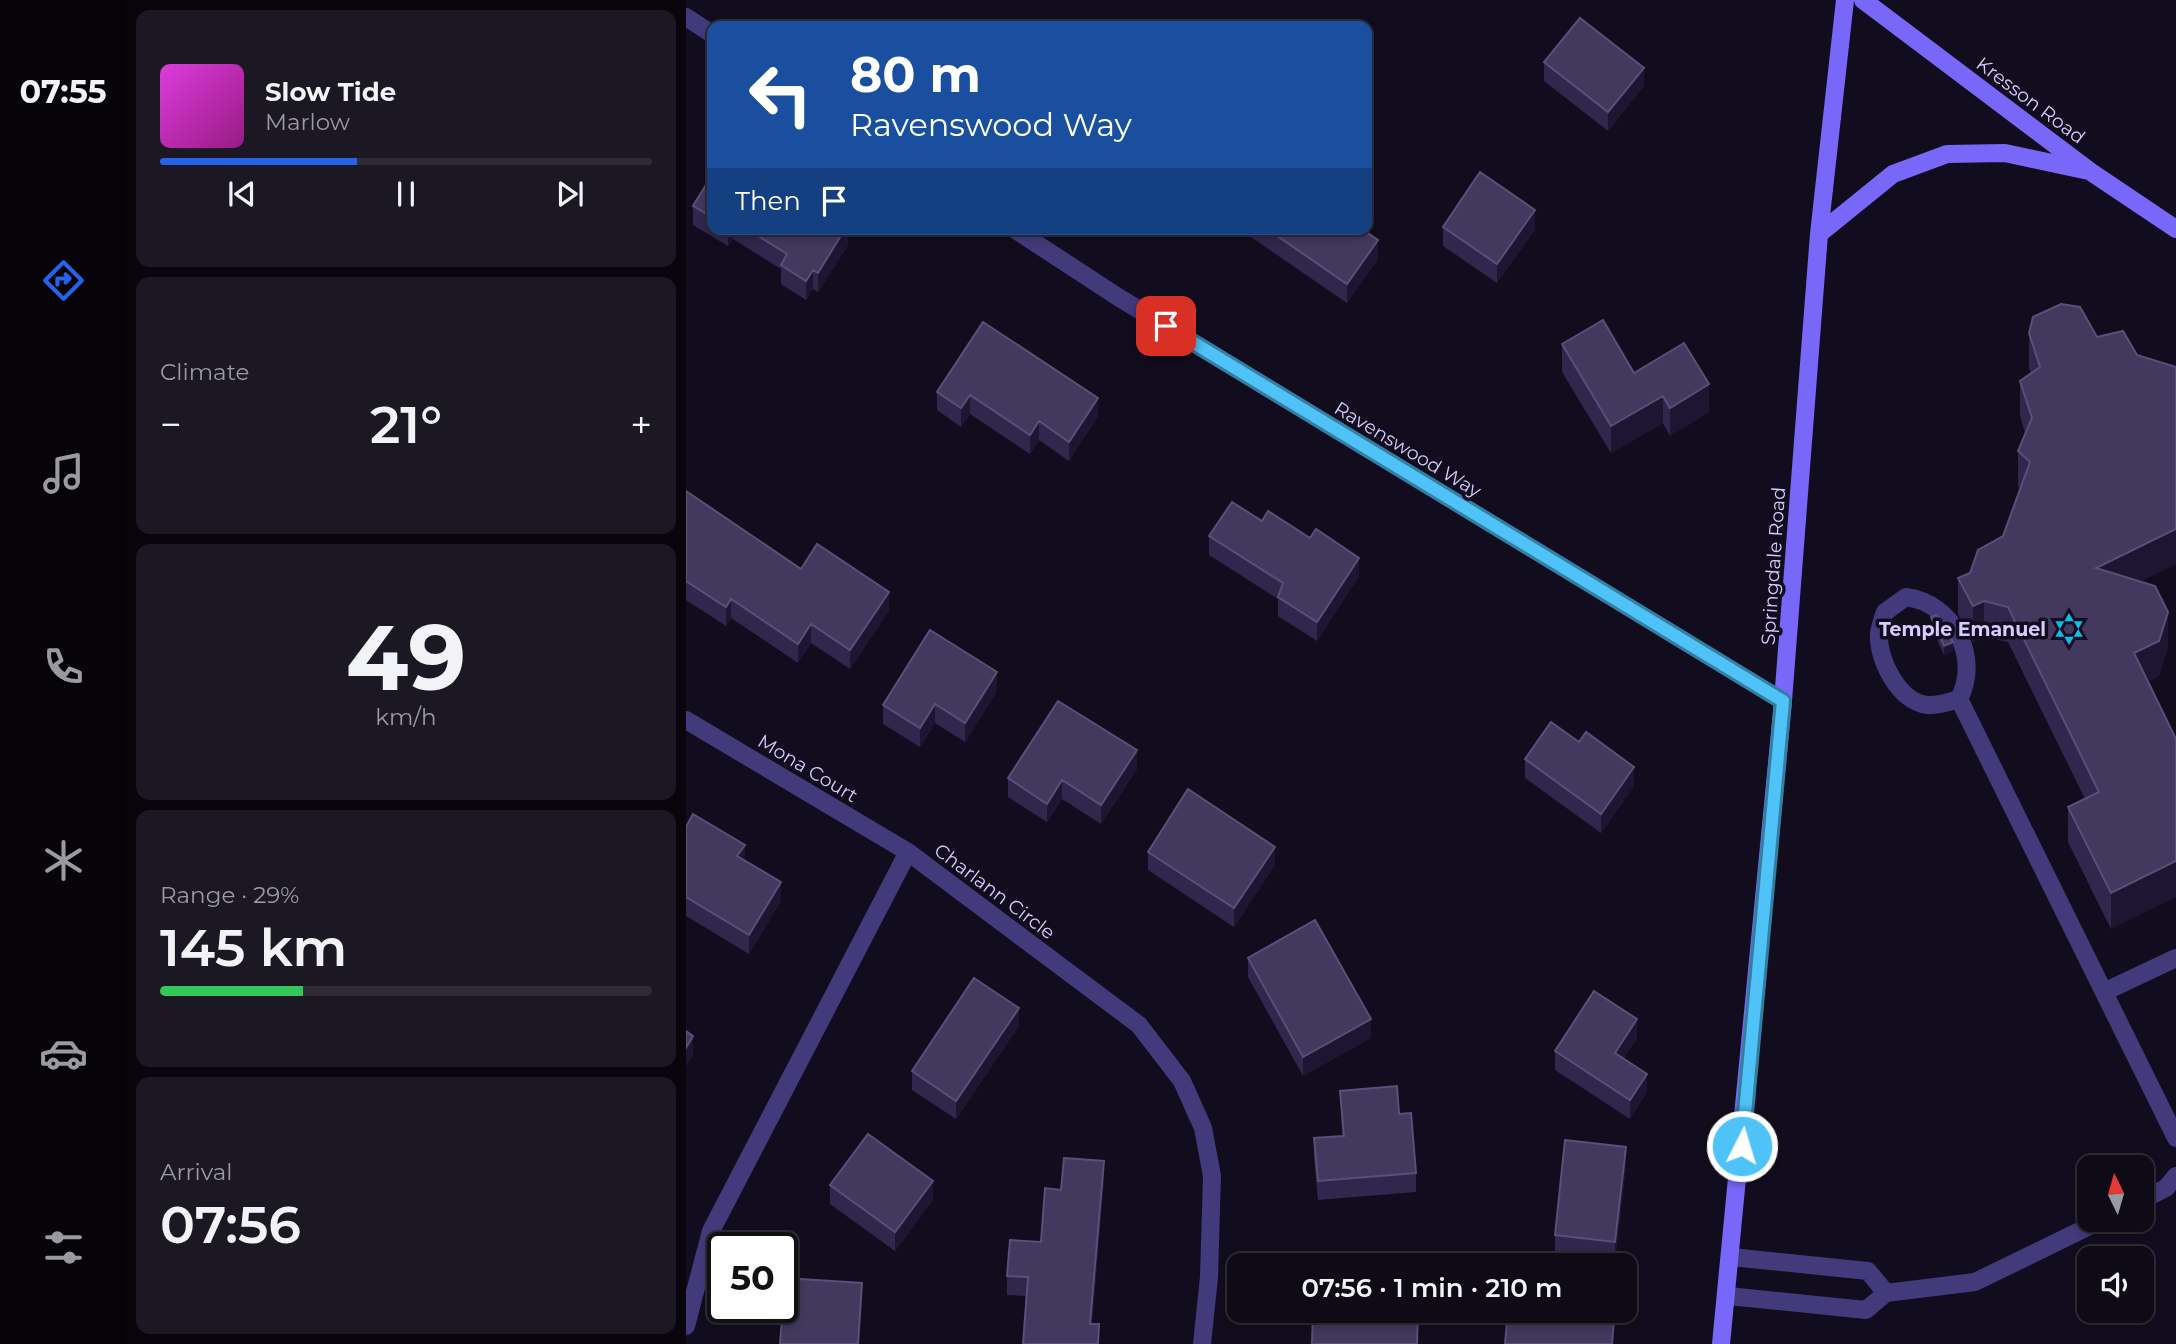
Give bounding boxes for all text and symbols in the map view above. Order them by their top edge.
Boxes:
text: 80 m [850,45,981,104]
icon: left [735,49,826,140]
street label: Kresson Road [1972,52,2090,149]
text: 07:55 [19,72,107,111]
text: Slow Tide [265,76,396,108]
text: Ravenswood Way [850,105,1132,144]
text: Marlow [265,108,350,136]
icon: previous [223,175,261,213]
icon: pause [387,175,425,213]
icon: next [551,175,589,213]
icon: arrive [815,182,853,220]
text: Then [735,185,801,217]
icon: directions [39,256,88,305]
pin [1136,296,1196,356]
icon: arrive [1147,307,1185,345]
text: Climate [160,358,249,386]
text: 21° [370,393,442,456]
street label: Ravenswood Way [1330,396,1486,503]
text: − [160,401,182,448]
text: + [630,401,652,448]
icon: music [39,449,88,498]
street label: Springdale Road [1757,486,1790,646]
text: 49 [346,602,466,713]
synagogue icon: Temple Emanuel [2052,612,2086,646]
place label: Temple Emanuel [1879,618,2046,641]
icon: phone [39,642,88,691]
text: km/h [375,703,437,731]
street label: Mona Court [754,730,862,807]
icon: climate [39,836,88,885]
street label: Charlann Circle [930,839,1060,944]
text: Range · 29% [160,881,299,909]
text: 145 km [160,916,347,979]
icon: car [39,1029,88,1078]
position arrow [1705,1109,1779,1183]
north arrow [2077,1155,2154,1232]
map controls [2077,1155,2154,1323]
text: Arrival [160,1158,233,1186]
text: 07:56 [160,1193,301,1256]
icon: filters [39,1223,88,1272]
speed limit sign: 50 [707,1232,798,1323]
button: sound [2077,1246,2154,1323]
text: 07:56 · 1 min · 210 m [1302,1272,1562,1304]

